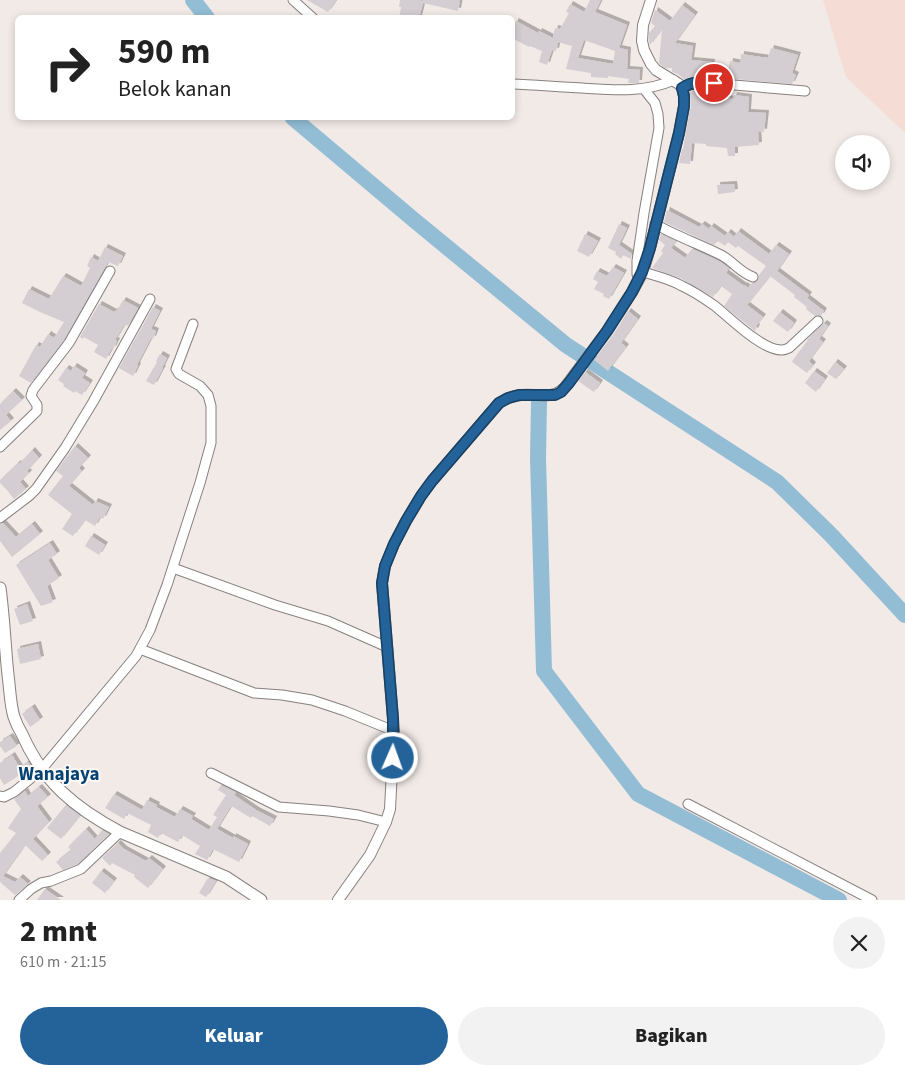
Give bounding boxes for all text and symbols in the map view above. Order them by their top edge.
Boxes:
text: 590 m [118,27,210,77]
icon: right [35,35,100,100]
pin [693,62,735,104]
icon: arrive [700,69,728,97]
text: Belok kanan [118,73,232,105]
map controls [835,135,890,190]
button: sound [835,135,890,190]
position arrow [366,731,418,783]
district label: Wanajaya [19,761,99,788]
text: 2 mnt [20,910,97,953]
button: close [833,917,885,969]
text: 610 m · 21:15 [20,951,107,973]
button: Keluar [20,1007,448,1065]
button: Bagikan [458,1007,885,1065]

